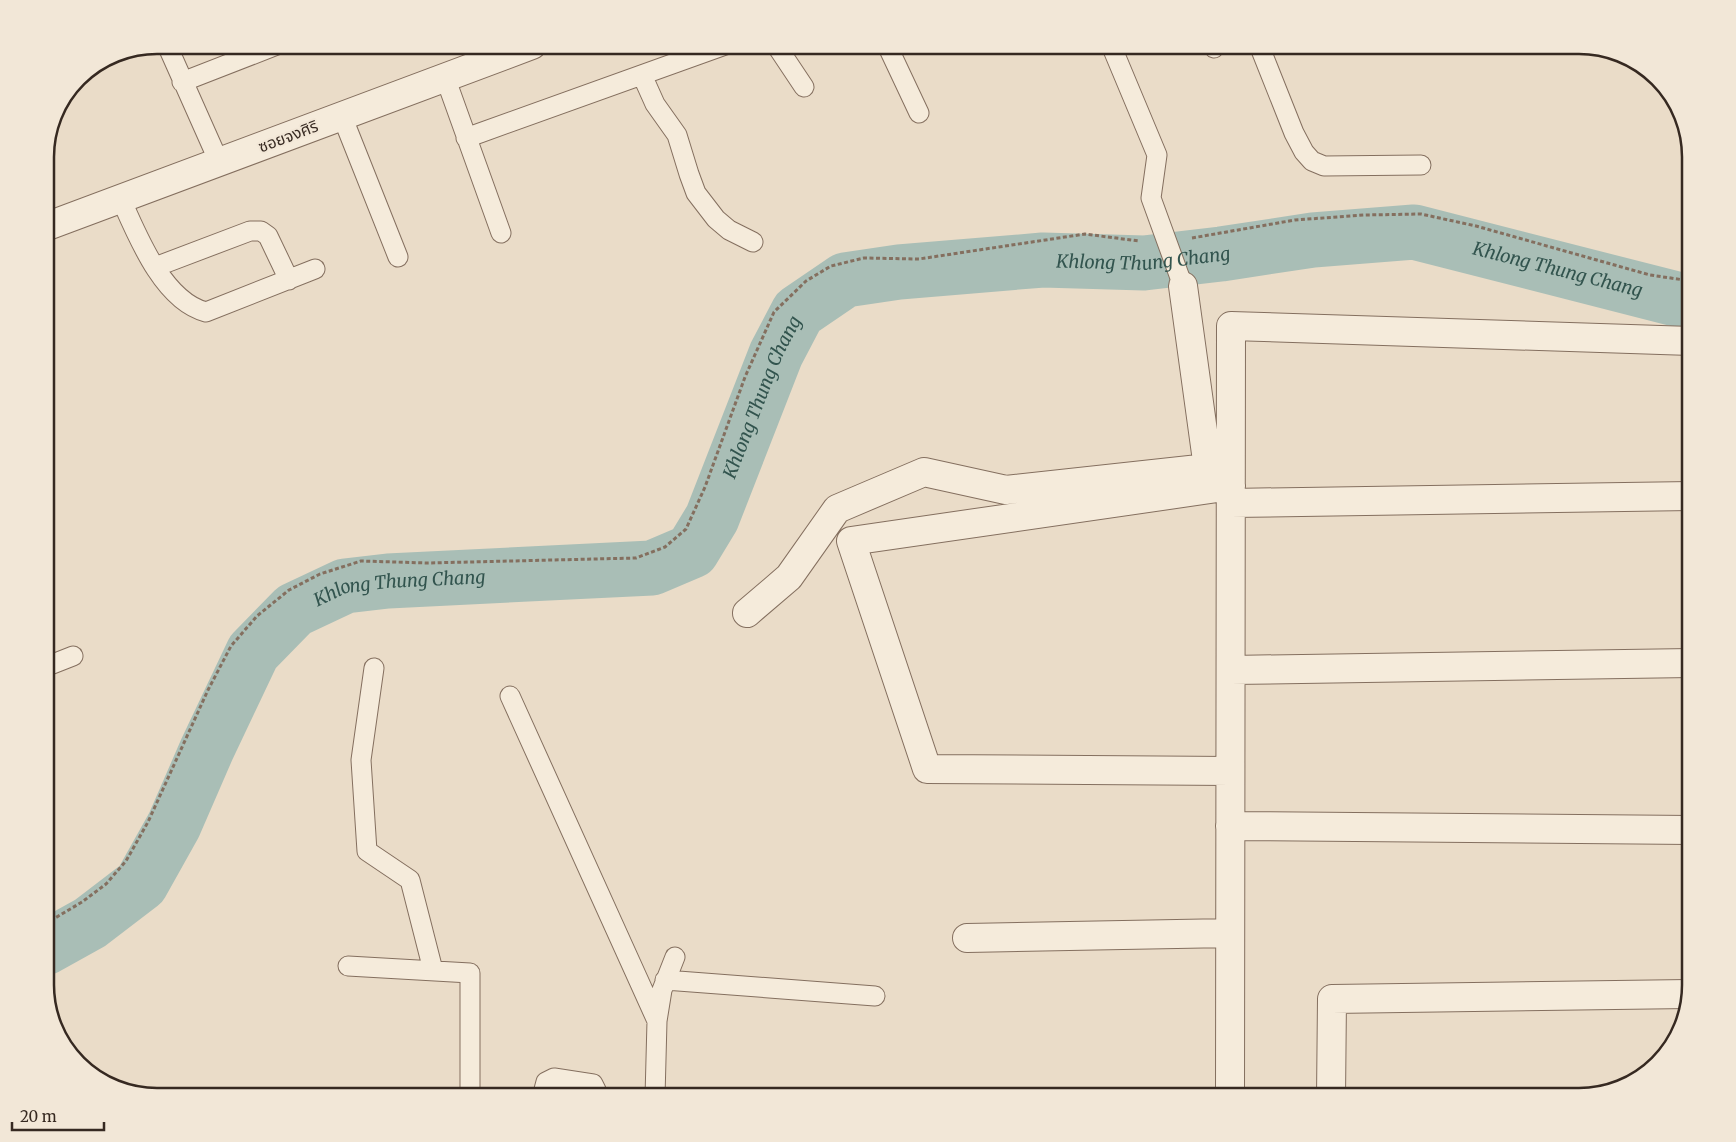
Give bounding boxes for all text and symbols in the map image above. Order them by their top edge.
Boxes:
street label: ซอยจงศิริ [255,115,321,157]
water label: Khlong Thung Chang [1470,236,1645,301]
water label: Khlong Thung Chang [1055,241,1231,275]
water label: Khlong Thung Chang [717,312,806,482]
water label: Khlong Thung Chang [309,565,486,611]
scale bar [12,1100,105,1132]
text: 20 m [20,1107,57,1126]

